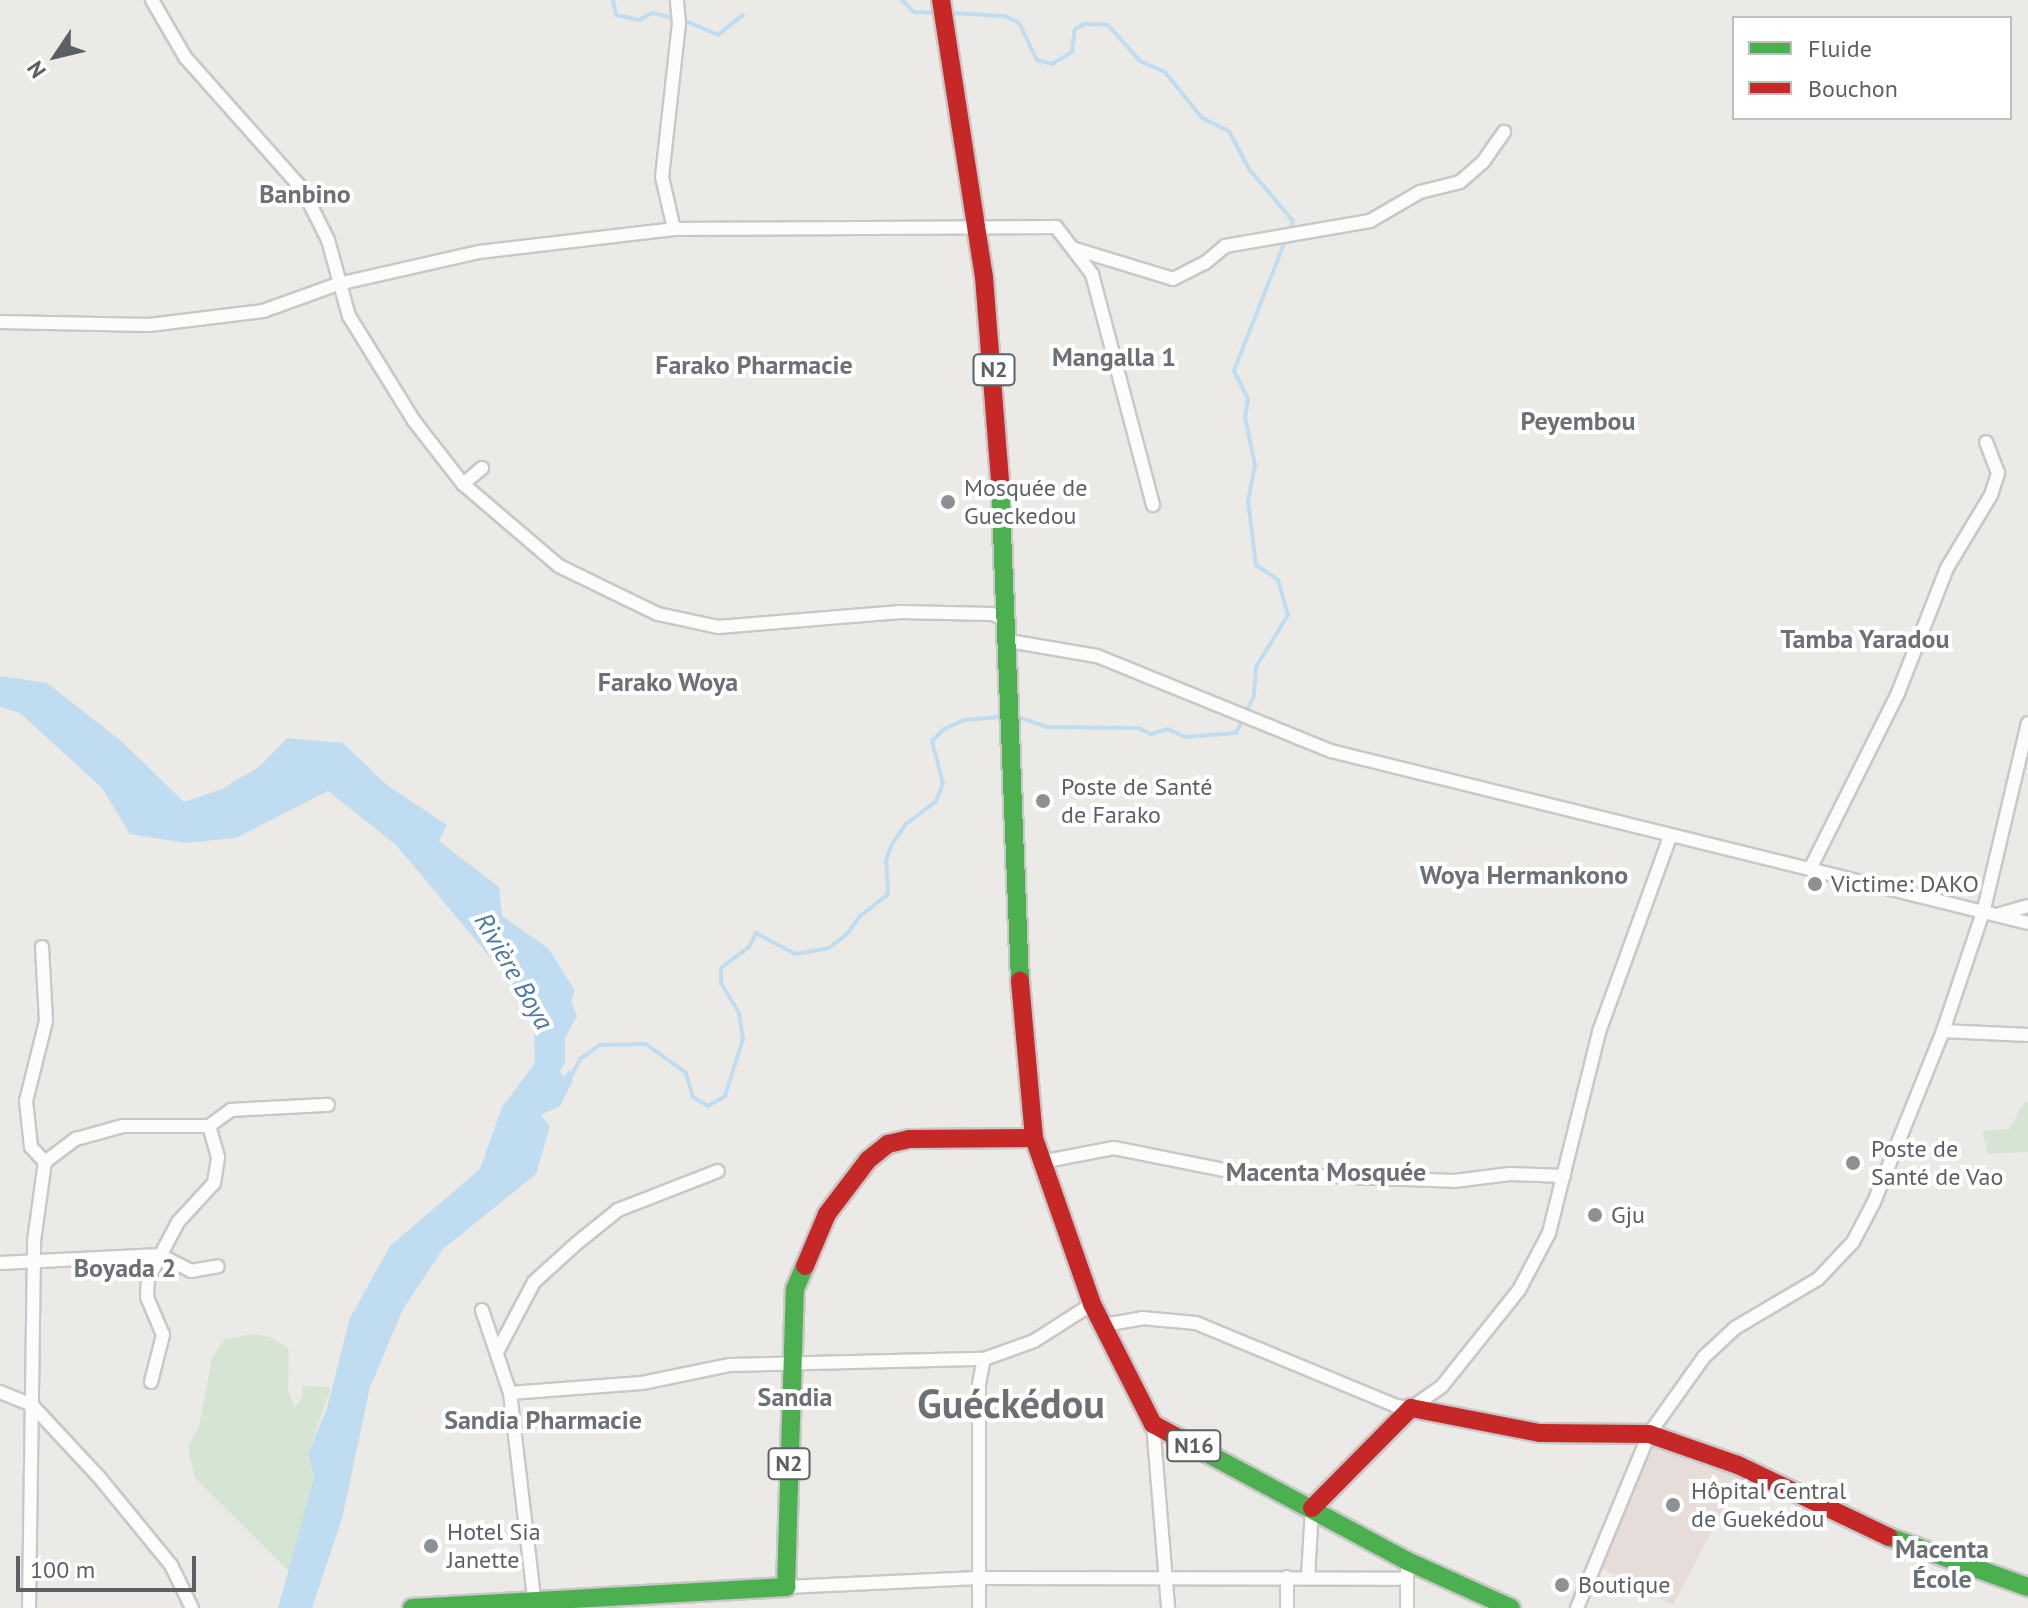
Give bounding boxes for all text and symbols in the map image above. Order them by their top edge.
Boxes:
north arrow [16,16,96,96]
legend [1732,16,2012,120]
text: Fluide [1808,33,1872,64]
text: N [21,56,52,84]
text: Bouchon [1808,73,1898,104]
district label: Banbino [259,178,351,210]
district label: Mangalla 1 [1052,341,1176,373]
district label: Farako Pharmacie [655,349,853,381]
road number: N2 [972,352,1016,388]
district label: Peyembou [1520,405,1636,437]
place label: Mosquée de Gueckedou [964,474,1087,530]
marker: Mosquée de Gueckedou [939,493,957,511]
district label: Tamba Yaradou [1780,623,1950,655]
district label: Farako Woya [597,666,739,698]
place label: Poste de Santé de Farako [1061,773,1212,829]
marker: Poste de Santé de Farako [1032,790,1054,812]
district label: Woya Hermankono [1420,859,1628,891]
place label: Victime: DAKO [1831,870,1979,898]
marker: Victime: DAKO [1806,875,1824,893]
water label: Rivière Boya [468,907,560,1035]
place label: Poste de Santé de Vao [1871,1135,2004,1191]
marker: Poste de Santé de Vao [1842,1152,1864,1174]
district label: Macenta Mosquée [1226,1156,1426,1188]
place label: Gju [1611,1201,1645,1229]
marker: Gju [1586,1206,1604,1224]
district label: Boyada 2 [74,1252,176,1284]
district label: Guéckédou [917,1379,1105,1427]
district label: Sandia [758,1381,832,1413]
district label: Sandia Pharmacie [444,1404,642,1436]
road number: N16 [1166,1428,1222,1464]
road number: N2 [767,1446,811,1482]
place label: Hôpital Central de Guekédou [1691,1477,1846,1533]
marker: Hôpital Central de Guekédou [1662,1494,1684,1516]
place label: Hotel Sia Janette [447,1518,541,1574]
district label: Macenta École [1895,1533,1989,1594]
marker: Hotel Sia Janette [422,1537,440,1555]
scale bar [20,1540,200,1590]
text: 100 m [30,1554,95,1585]
place label: Boutique [1578,1571,1670,1599]
marker: Boutique [1553,1576,1571,1594]

